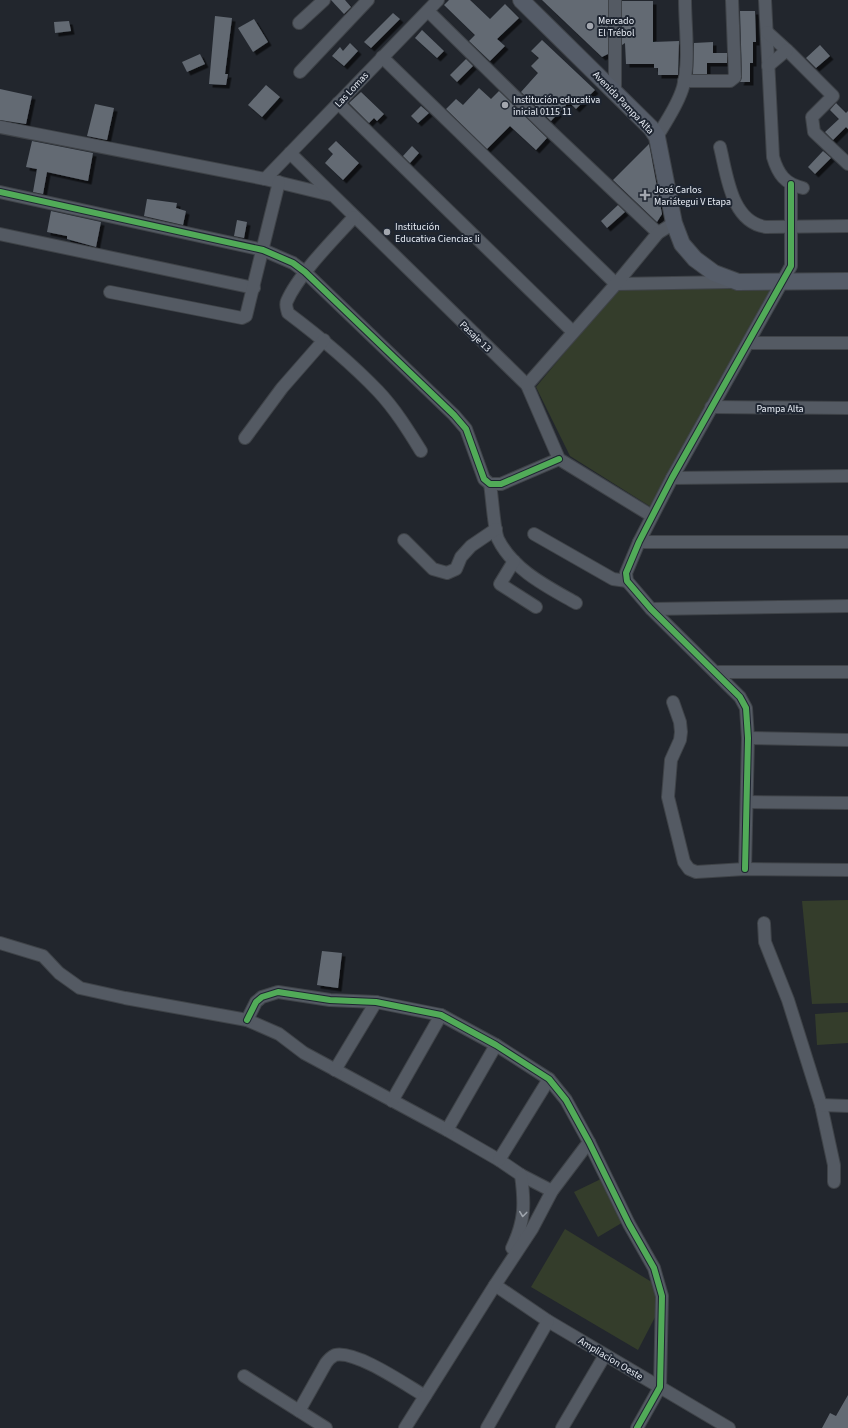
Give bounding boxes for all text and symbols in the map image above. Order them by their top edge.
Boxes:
place label: Mercado El Trébol [598,14,635,40]
marker: Mercado El Trébol [585,21,595,31]
street label: Avenida Pampa Alta [590,68,657,137]
street label: Las Lomas [332,69,372,110]
place label: Institución educativa inicial 0115 11 [513,93,600,119]
marker: Institución educativa inicial 0115 11 [500,100,510,110]
place label: José Carlos Mariátegui V Etapa [654,183,731,209]
marker: José Carlos Mariátegui V Etapa [639,189,651,201]
place label: Institución Educativa Ciencias Ii [395,220,480,246]
marker: Institución Educativa Ciencias Ii [382,227,392,237]
street label: Pasaje 13 [456,318,494,355]
street label: Pampa Alta [756,402,804,416]
one-way arrow [519,1211,528,1217]
street label: Ampliacion Oeste [576,1334,645,1384]

